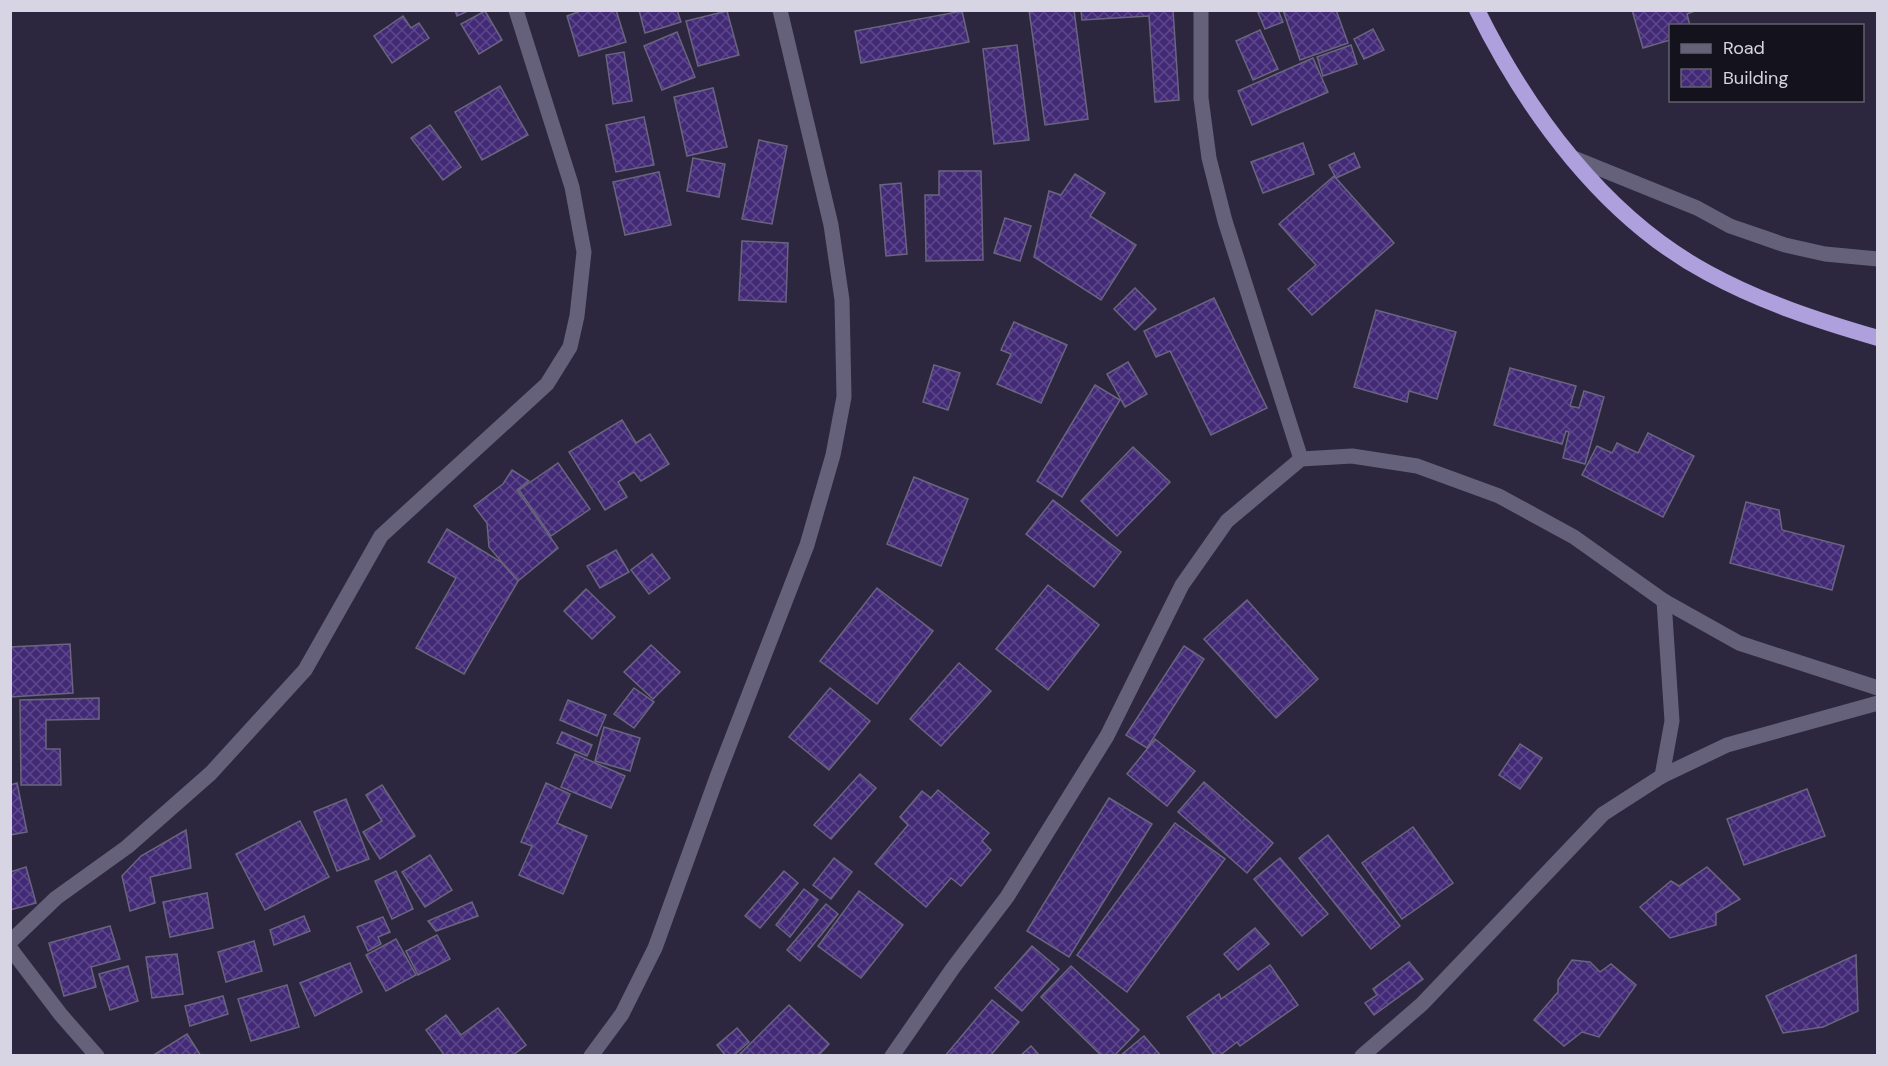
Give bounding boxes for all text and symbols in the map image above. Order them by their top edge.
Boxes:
legend [1669,24,1864,102]
text: Road [1723,36,1765,60]
text: Building [1723,66,1788,90]

